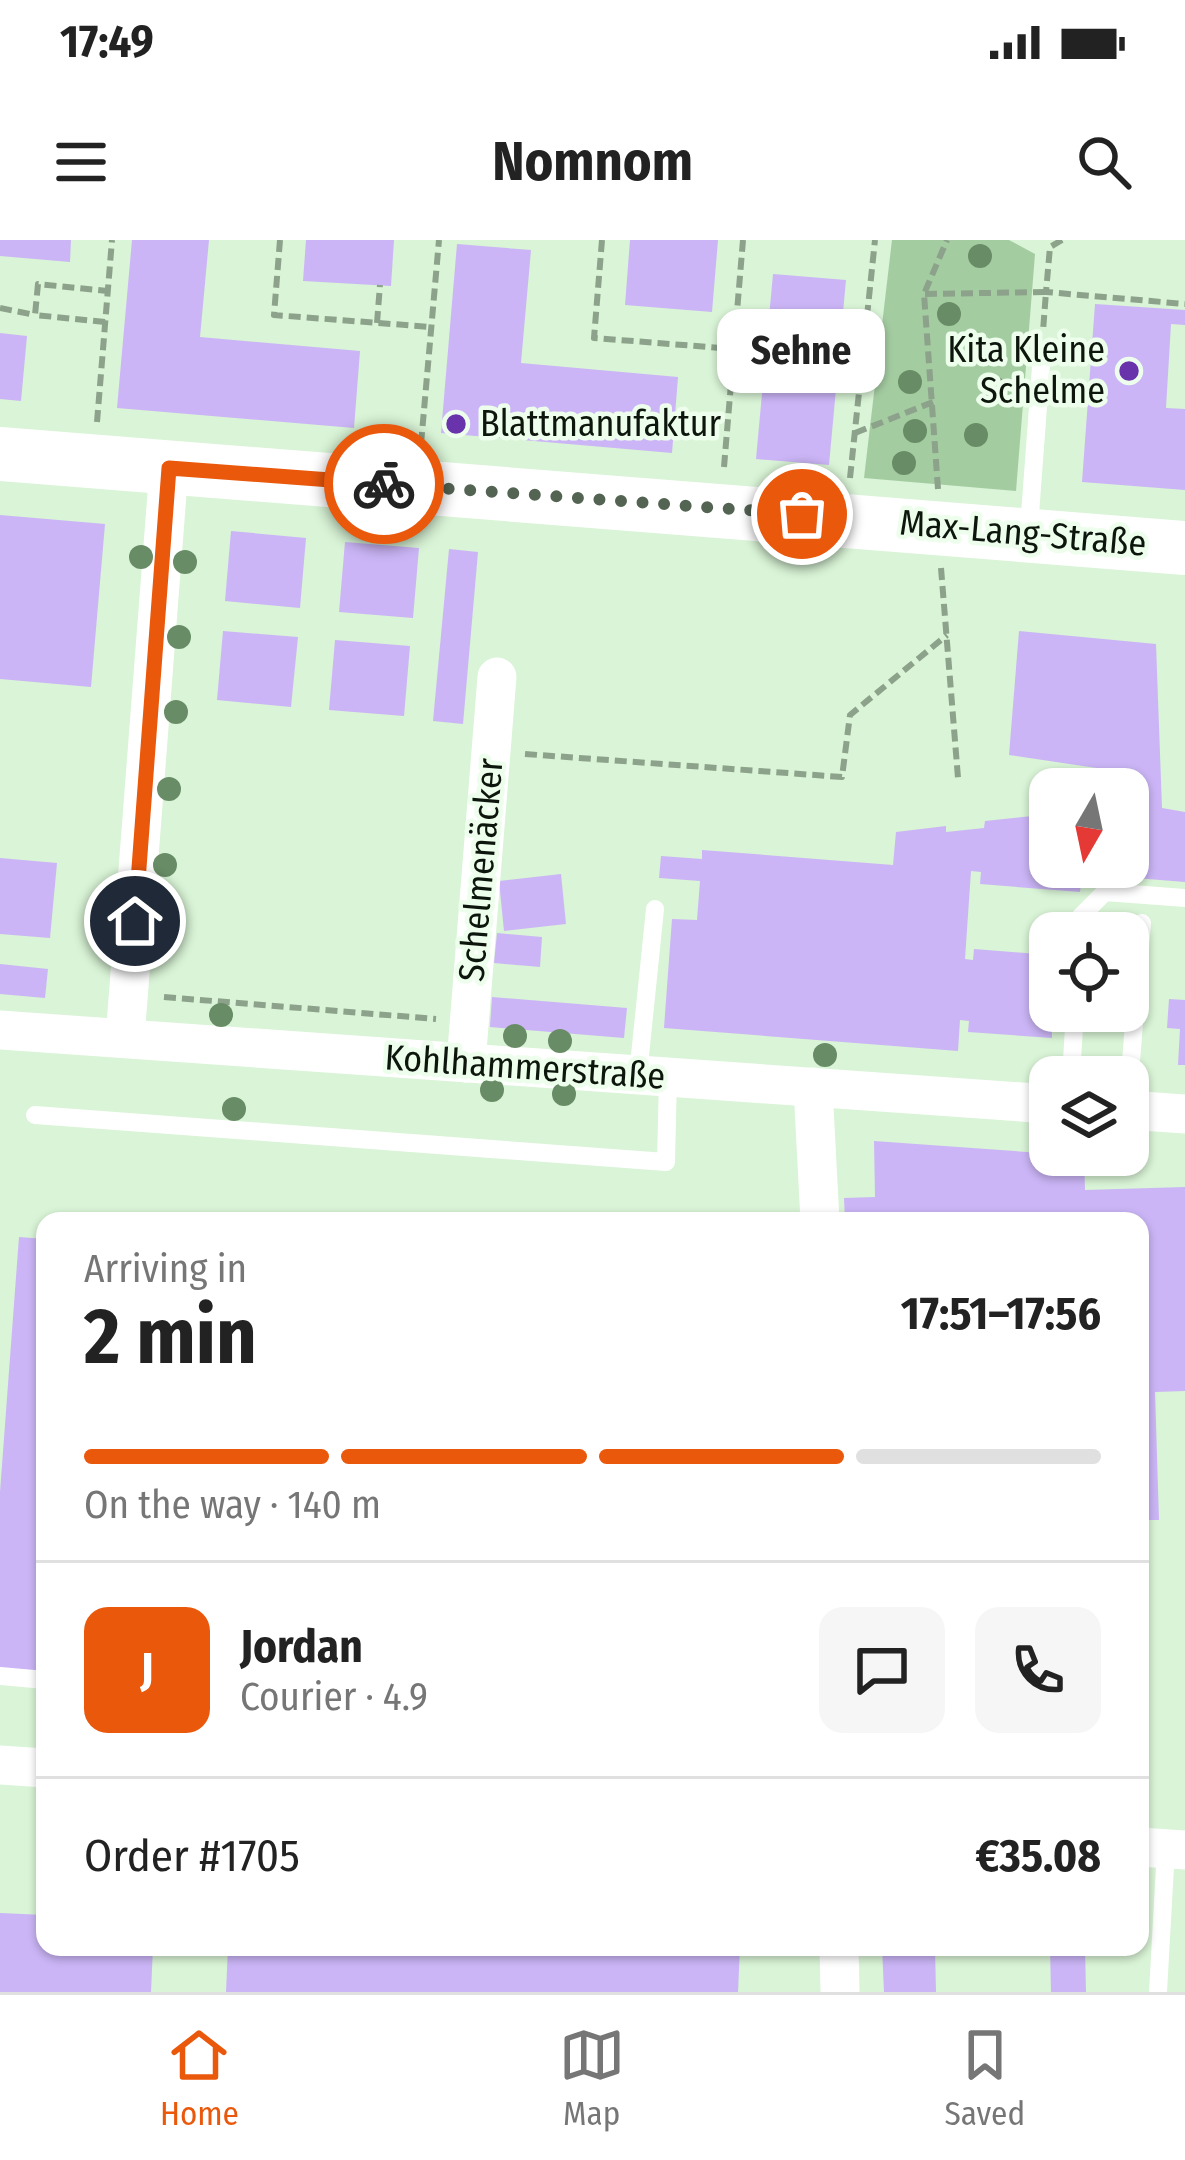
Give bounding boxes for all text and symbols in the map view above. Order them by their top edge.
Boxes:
text: 17:49 [60,15,154,69]
icon: menu [48,129,114,195]
icon: search [1071,129,1137,195]
text: Nomnom [492,130,693,194]
callout: Sehne [718,310,886,394]
text: Sehne [751,328,851,374]
place label: Kita Kleine Schelme [947,328,1105,413]
marker: Kita Kleine Schelme [1116,358,1142,384]
place label: Blattmanufaktur [480,402,722,446]
marker: Blattmanufaktur [443,411,469,437]
courier [324,424,444,544]
icon: bike [351,451,417,517]
pin [751,463,853,565]
icon: bag [769,481,835,547]
street label: Max-Lang-Straße [898,500,1148,566]
street label: Schelmenäcker [449,756,513,983]
north arrow [1029,768,1149,888]
map controls [1029,768,1149,1176]
pin [84,870,186,972]
icon: home [102,888,168,954]
button: locate [1029,912,1149,1032]
street label: Kohlhammerstraße [383,1035,667,1099]
button: layers [1029,1056,1149,1176]
text: Arriving in [84,1246,247,1292]
text: 17:51–17:56 [901,1287,1101,1341]
text: 2 min [84,1290,257,1384]
text: On the way · 140 m [84,1482,381,1528]
button: chat [819,1607,945,1733]
button: phone [975,1607,1101,1733]
text: Jordan [240,1620,363,1674]
text: J [140,1643,154,1697]
text: Courier · 4.9 [240,1674,428,1720]
text: Order #1705 [84,1829,300,1883]
text: €35.08 [975,1829,1101,1883]
tab: Home [160,2022,239,2134]
tab: Map [559,2022,625,2134]
tab: Saved [945,2022,1025,2134]

